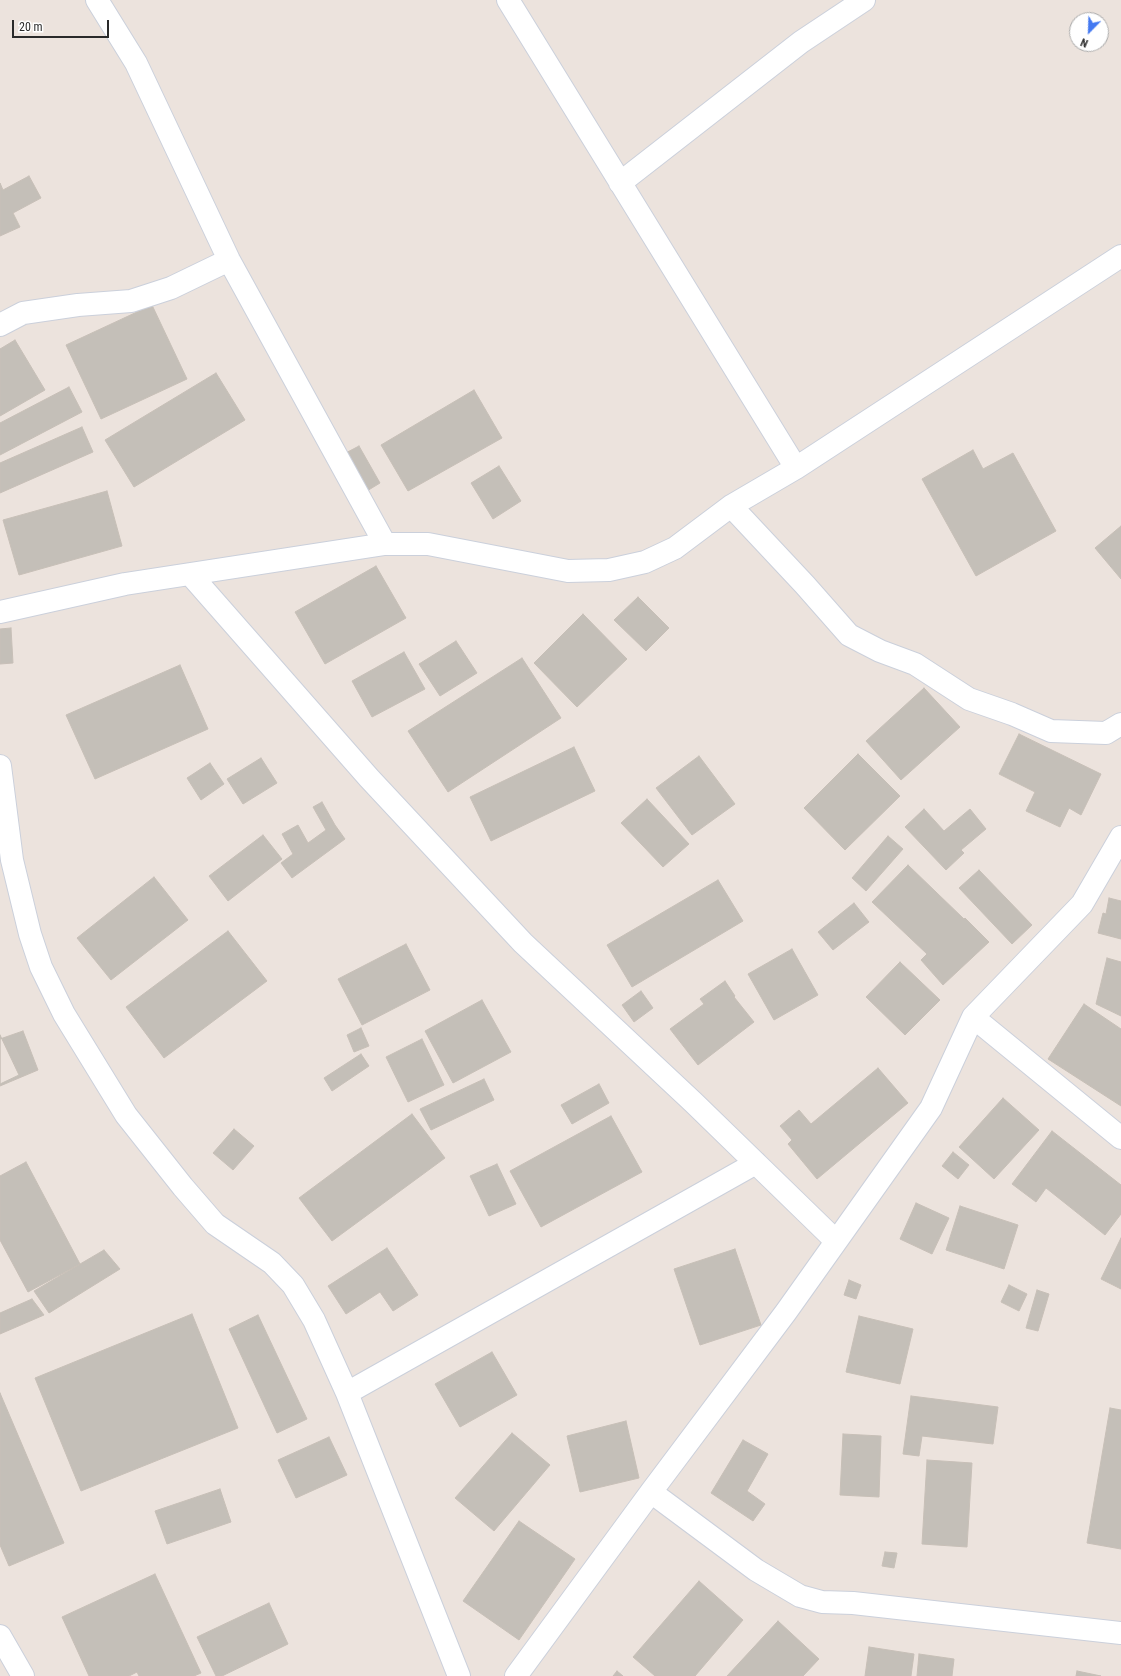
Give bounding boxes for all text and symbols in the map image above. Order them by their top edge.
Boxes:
scale bar [14,12,111,38]
north arrow [1069,12,1109,52]
text: 20 m [19,20,43,34]
text: N [1079,35,1090,50]

